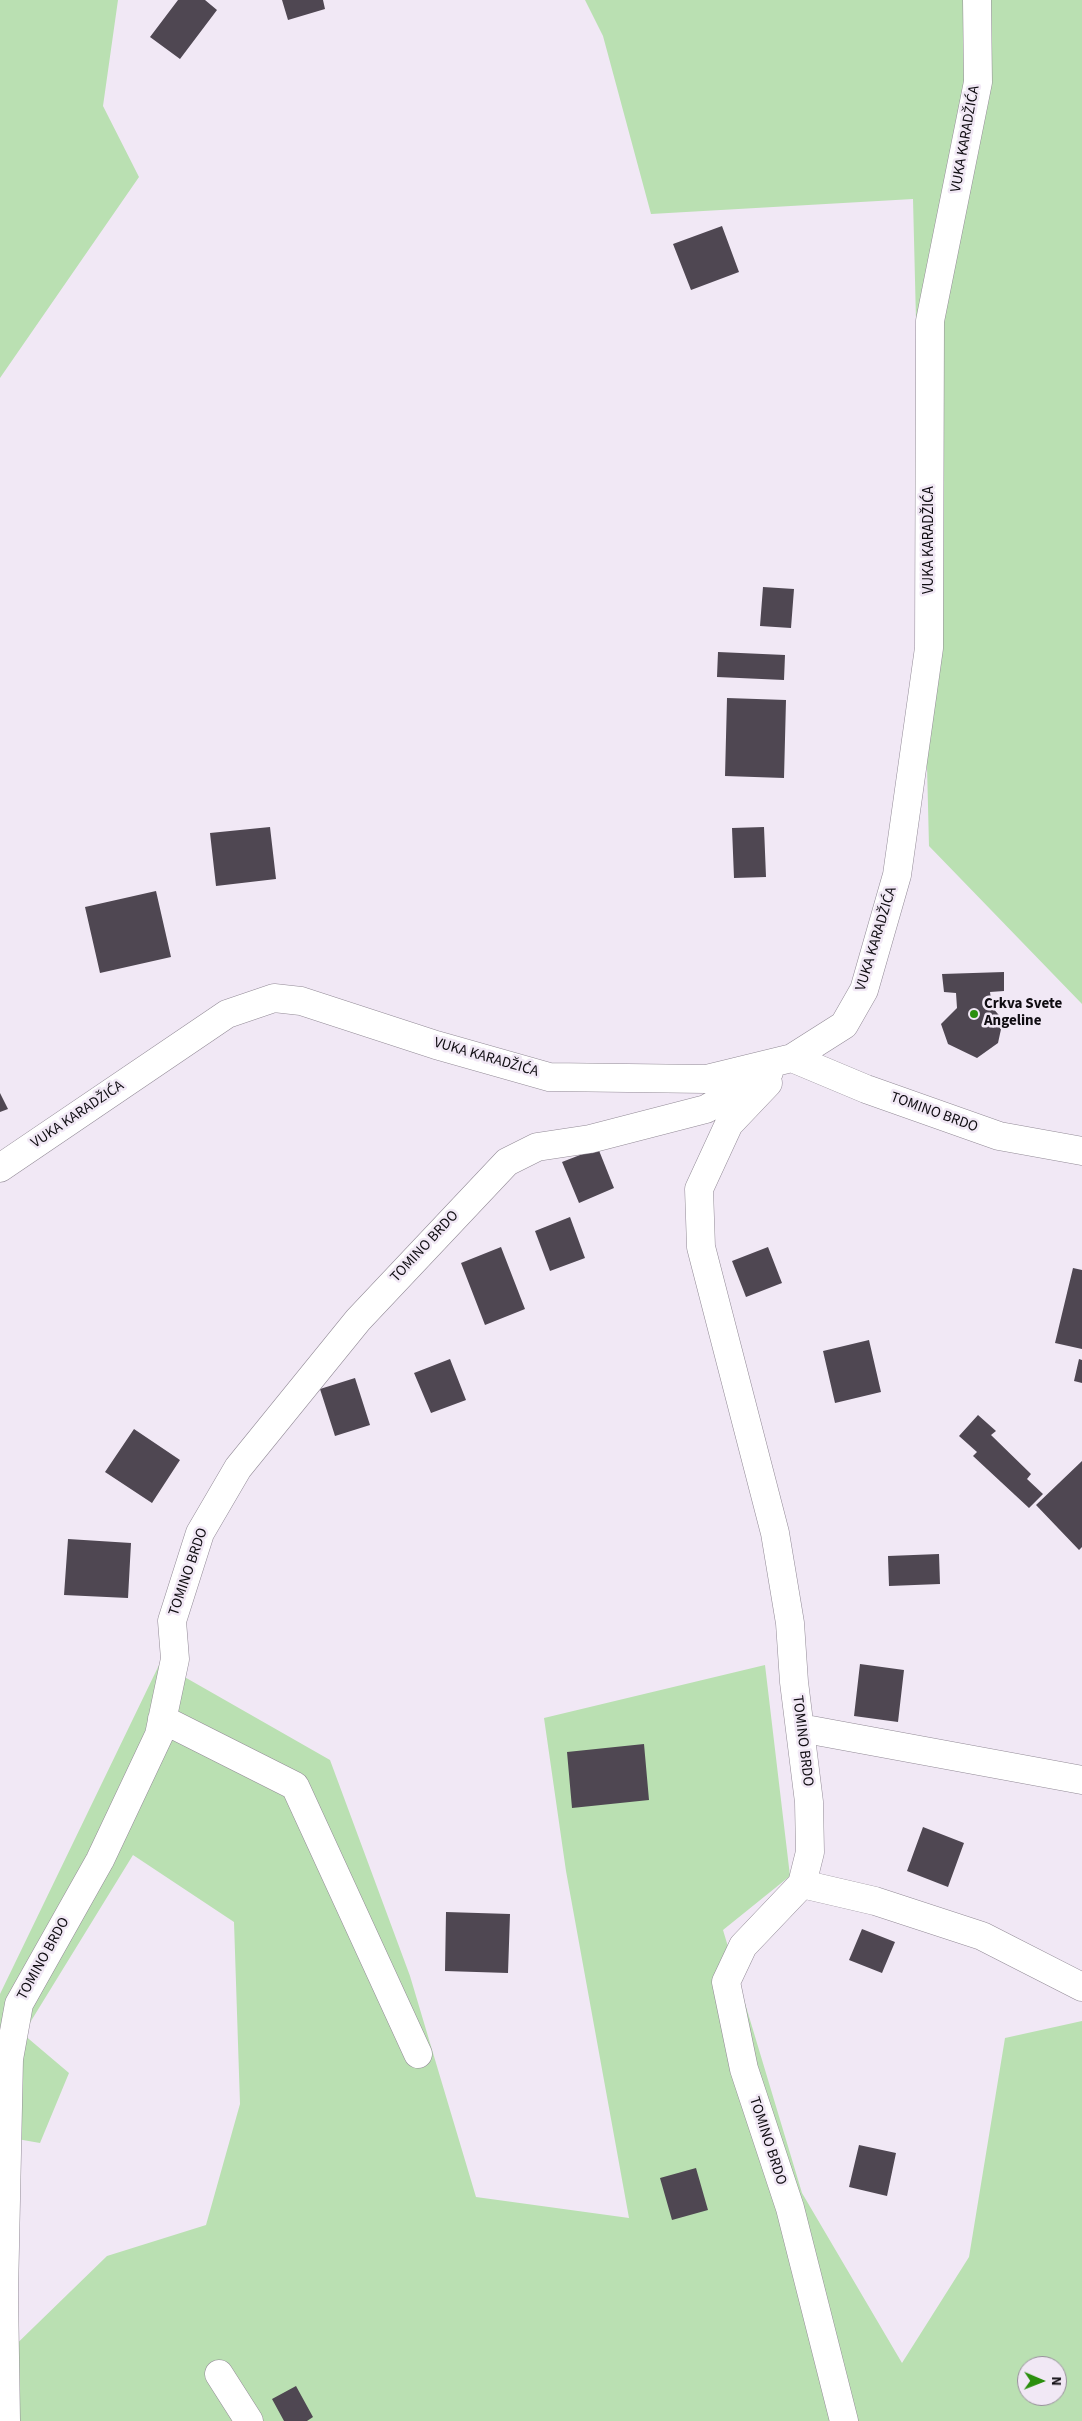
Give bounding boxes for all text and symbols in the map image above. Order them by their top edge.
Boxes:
street label: VUKA KARADŽIĆA [948,84,984,194]
street label: VUKA KARADŽIĆA [921,486,939,594]
street label: VUKA KARADŽIĆA [853,885,901,993]
place label: Crkva Svete Angeline [984,996,1062,1031]
marker: Crkva Svete Angeline [968,1008,980,1020]
street label: VUKA KARADŽIĆA [432,1034,540,1082]
street label: VUKA KARADŽIĆA [28,1077,128,1153]
street label: TOMINO BRDO [888,1089,980,1137]
street label: TOMINO BRDO [387,1207,463,1287]
street label: TOMINO BRDO [166,1526,212,1618]
street label: TOMINO BRDO [787,1694,817,1788]
street label: TOMINO BRDO [14,1915,74,2003]
street label: TOMINO BRDO [744,2095,790,2187]
north arrow [1017,2356,1067,2406]
text: N [1046,2376,1066,2386]

